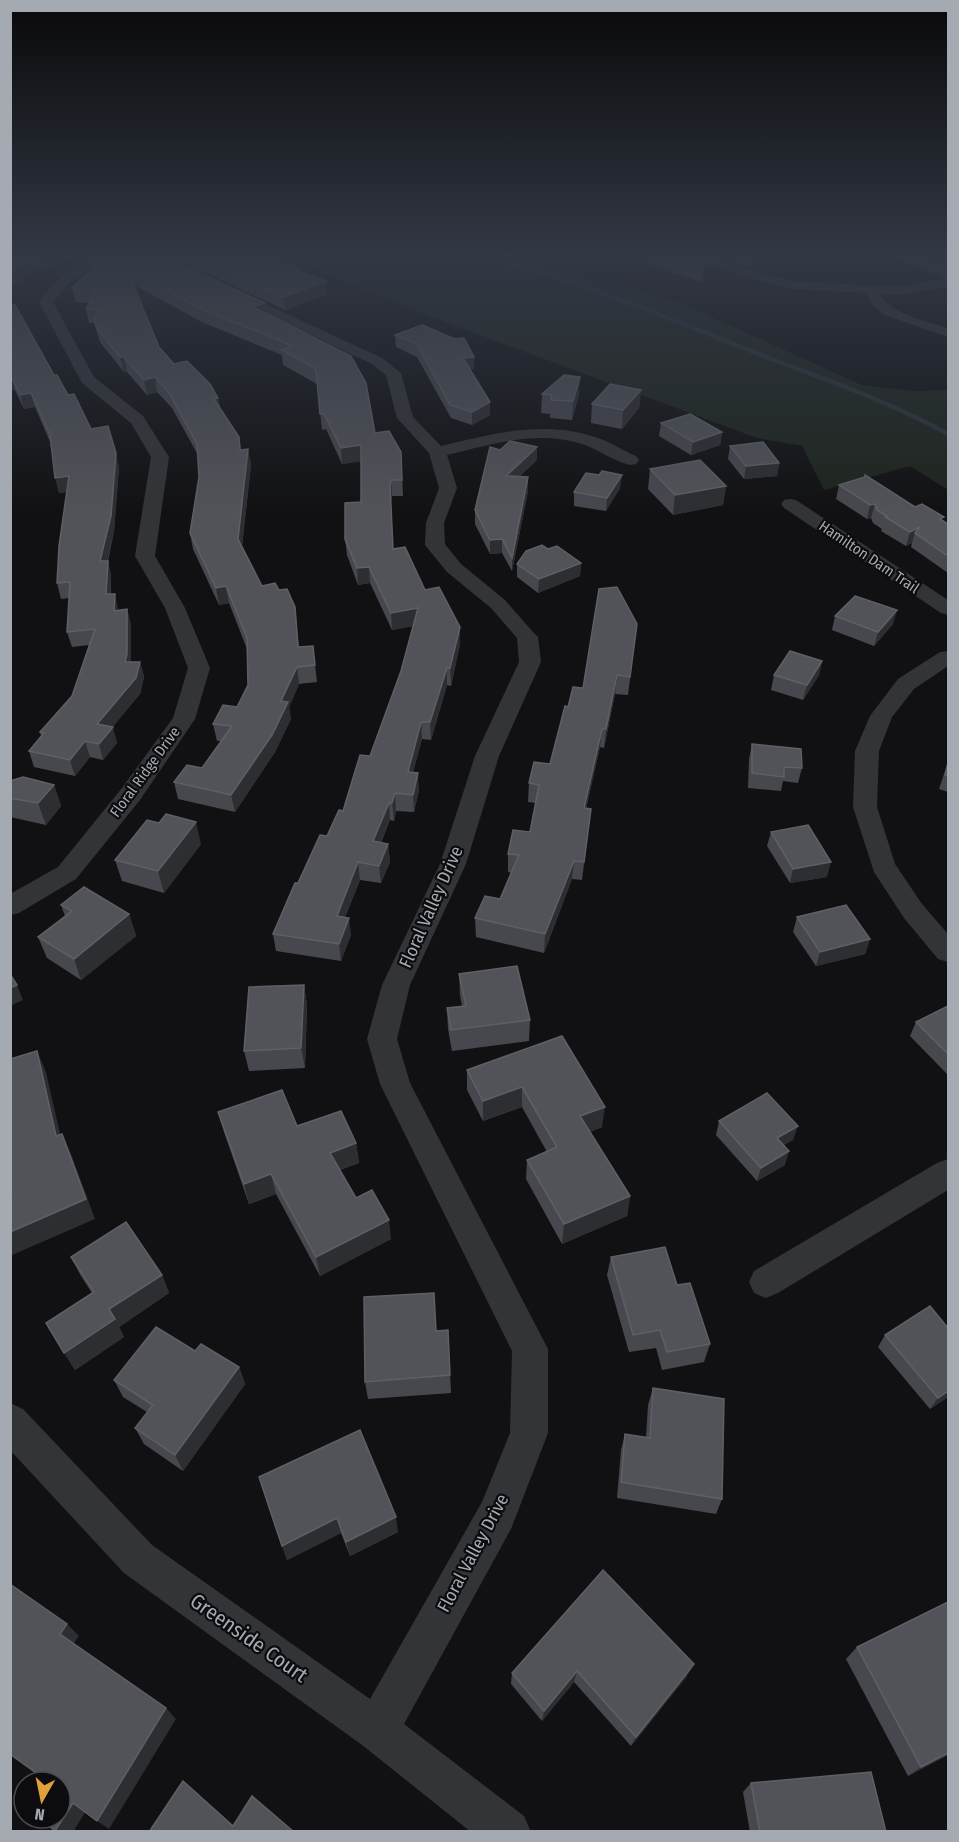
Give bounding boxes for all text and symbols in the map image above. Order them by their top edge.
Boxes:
street label: Hamilton Dam Trail [815,517,923,597]
street label: Floral Ridge Drive [106,723,184,821]
street label: Floral Valley Drive [394,843,468,971]
street label: Floral Valley Drive [433,1490,513,1616]
street label: Greenside Court [185,1588,313,1688]
north arrow [12,1770,72,1830]
text: N [34,1804,46,1824]

